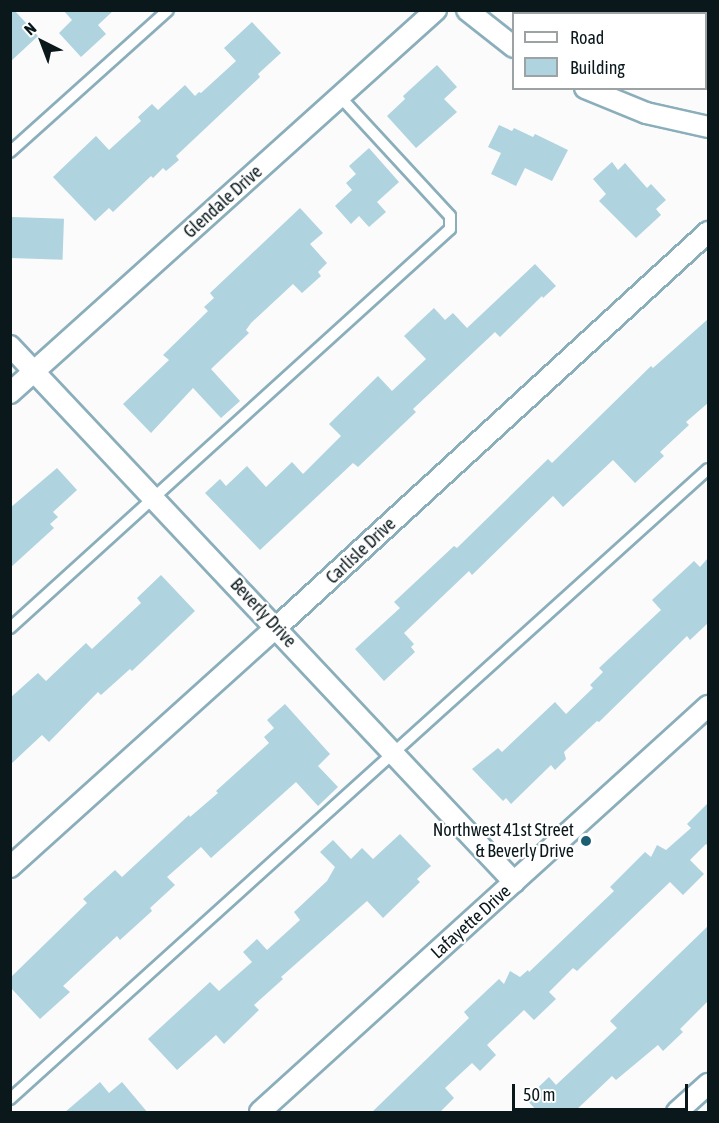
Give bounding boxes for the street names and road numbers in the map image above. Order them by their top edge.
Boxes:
street label: Glendale Drive [179,161,267,243]
street label: Carlisle Drive [322,513,400,589]
street label: Beverly Drive [226,574,300,652]
street label: Lafayette Drive [427,881,515,963]

